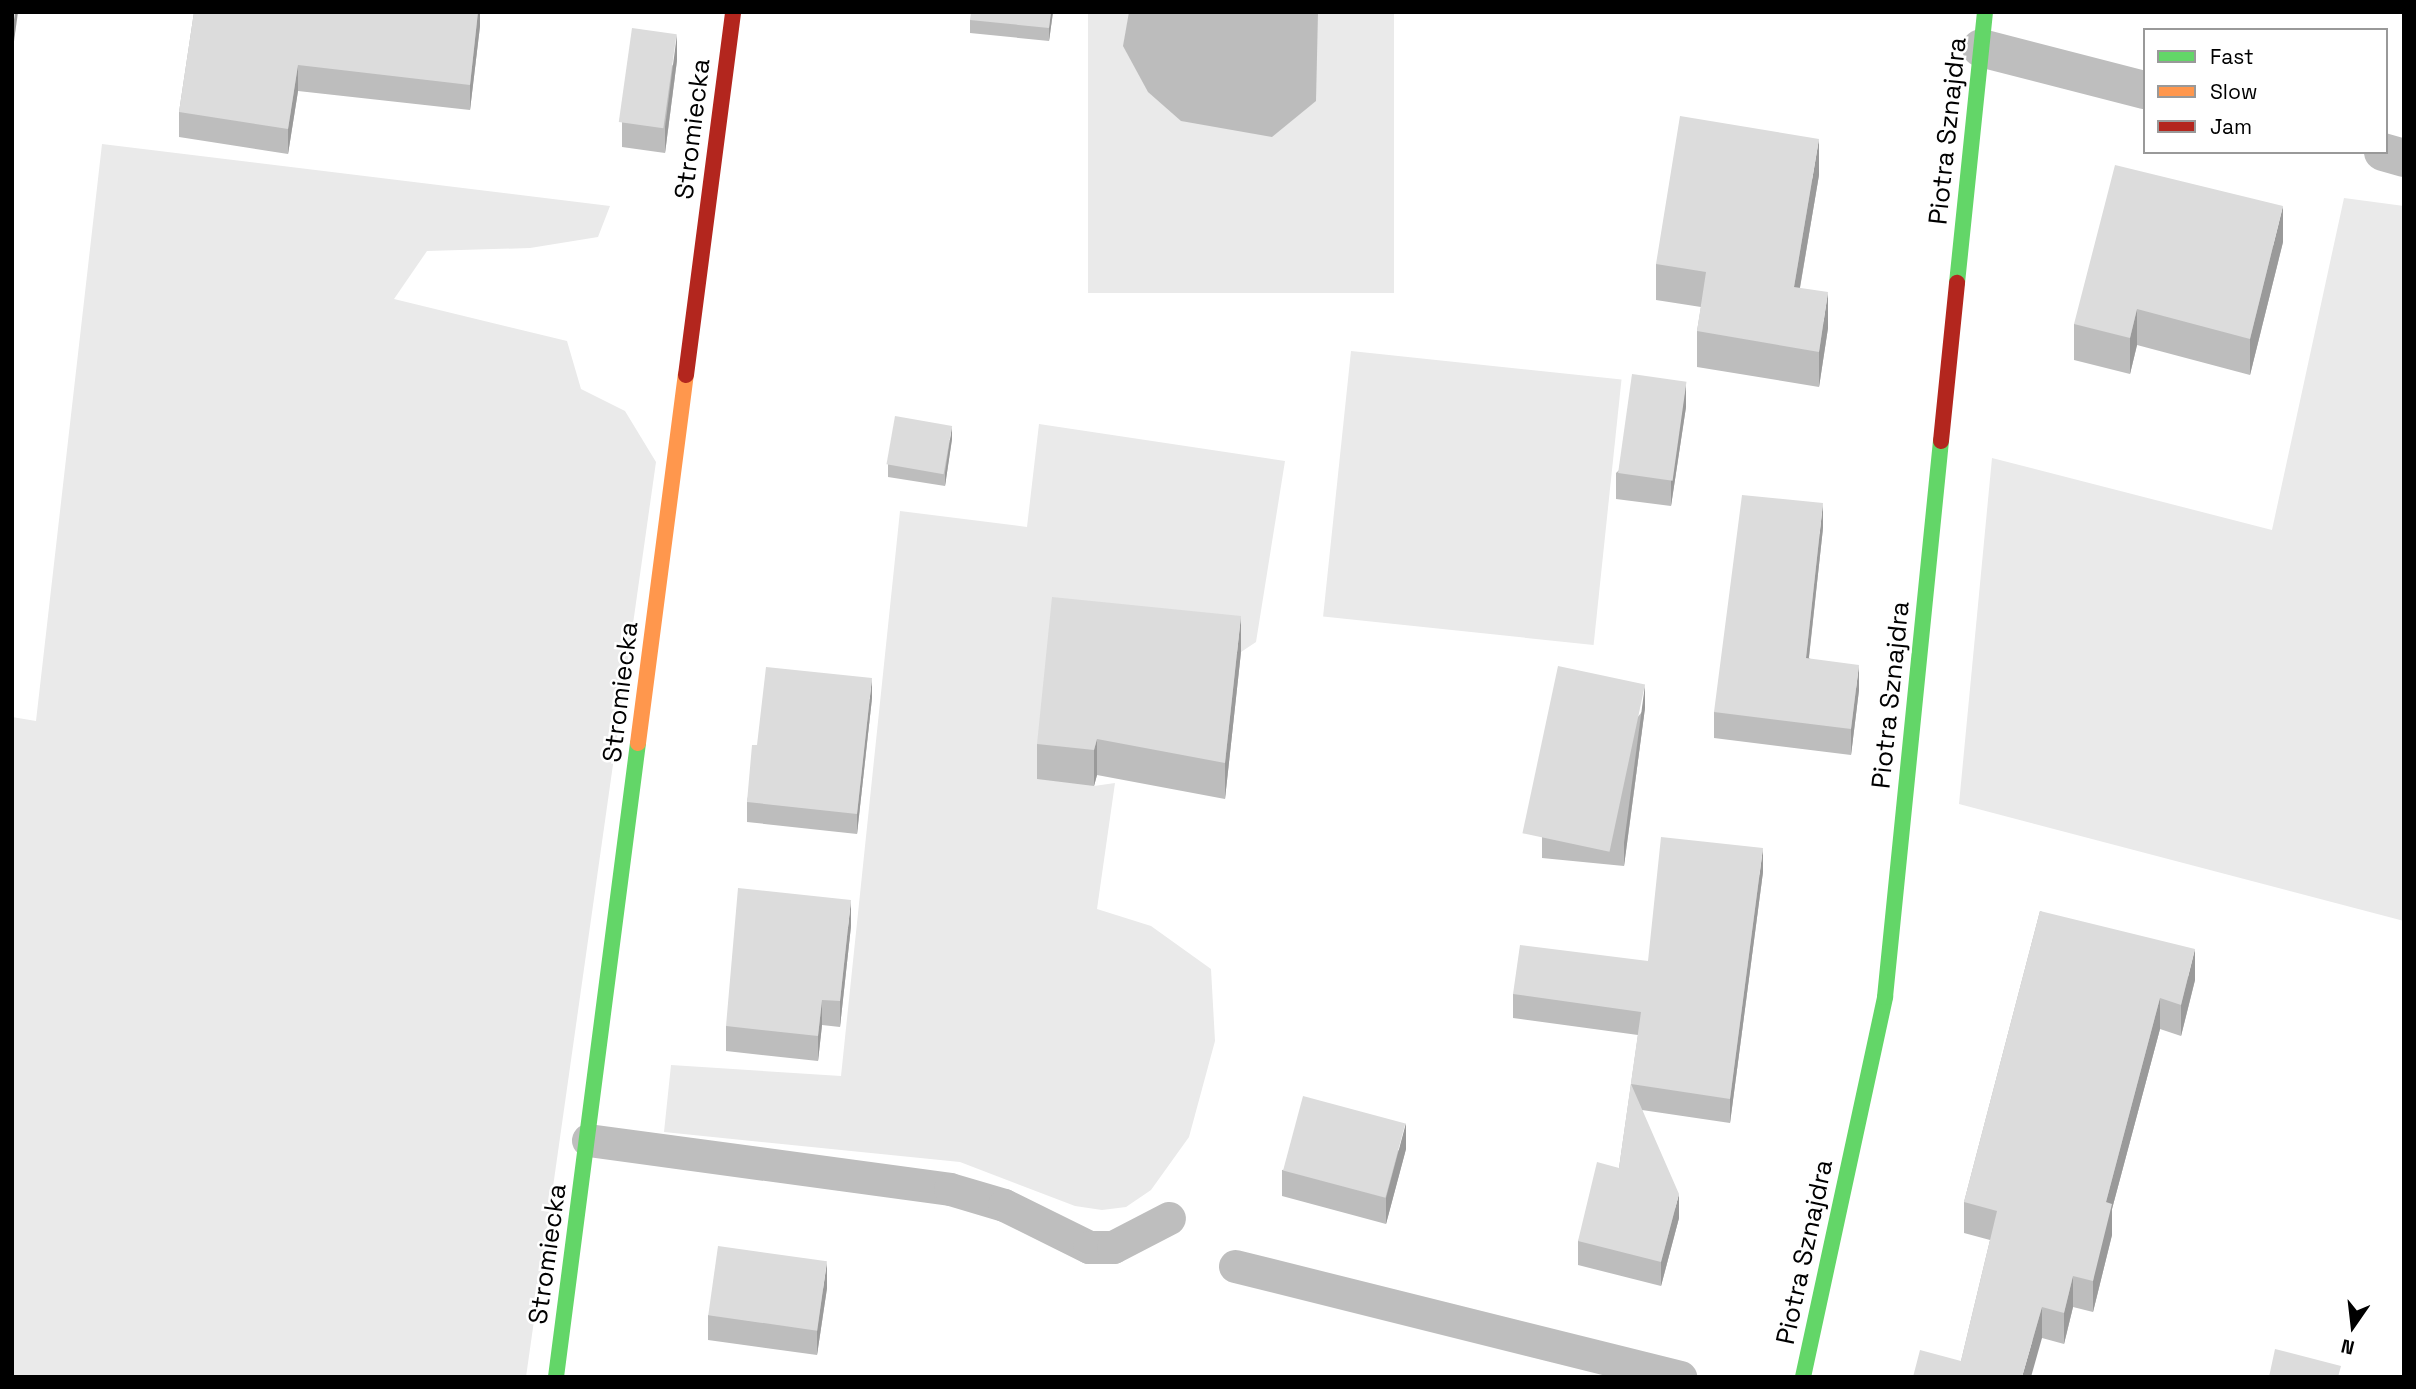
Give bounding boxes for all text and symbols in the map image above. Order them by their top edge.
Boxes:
legend [2143,28,2388,154]
street label: Piotra Sznajdra [1923,36,1973,226]
text: Fast [2210,43,2254,70]
street label: Stromiecka [669,57,717,201]
text: Slow [2210,78,2258,105]
text: Jam [2210,113,2252,140]
street label: Piotra Sznajdra [1866,600,1916,790]
street label: Stromiecka [597,620,645,764]
street label: Piotra Sznajdra [1770,1157,1840,1347]
street label: Stromiecka [523,1182,573,1326]
north arrow [2318,1291,2388,1361]
text: N [2339,1333,2357,1361]

